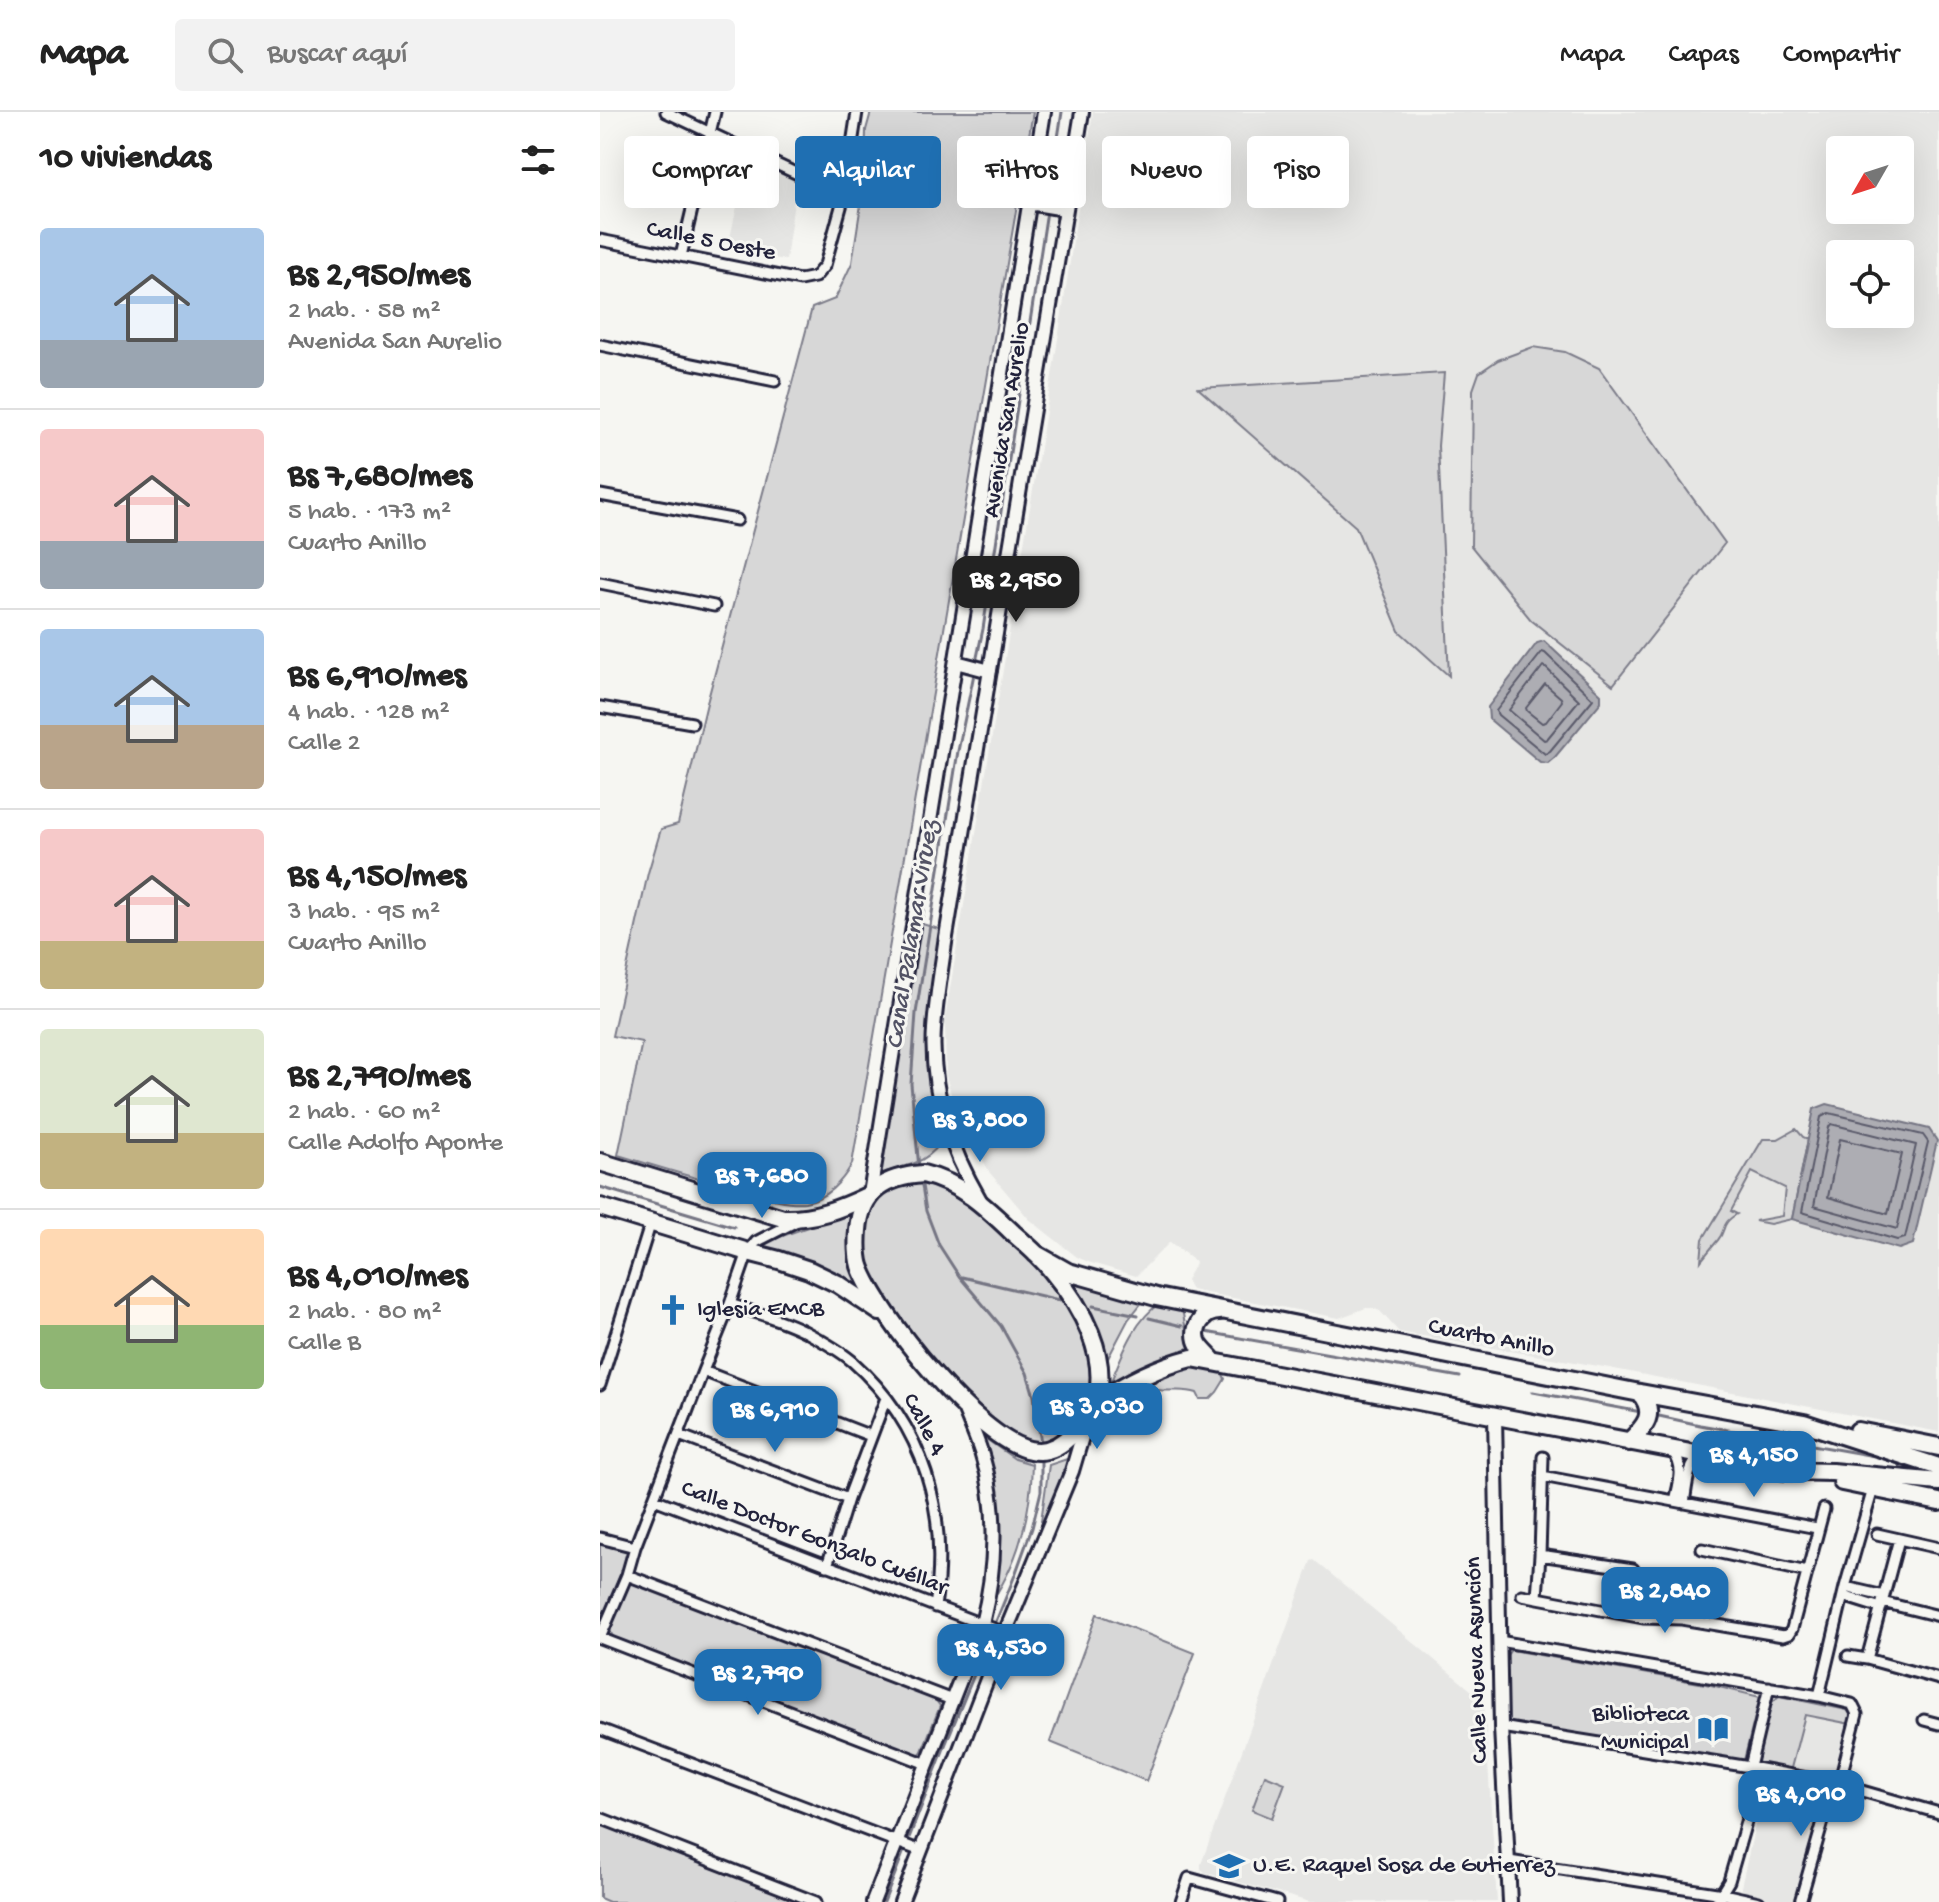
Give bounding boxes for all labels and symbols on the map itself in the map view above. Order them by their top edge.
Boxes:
north arrow [1826,136,1914,224]
street label: Calle 5 Oeste [644,215,779,269]
street label: Avenida San Aurelio [978,320,1038,520]
pin: Bs 2,950 [933,556,1099,624]
water label: Canal Palamar Viruez [881,817,948,1051]
pin: Bs 3,800 [897,1096,1063,1164]
pin: Bs 7,680 [679,1152,845,1220]
church icon: Iglesia EMCB [656,1293,690,1327]
place label: Iglesia EMCB [697,1296,825,1325]
street label: Cuarto Anillo [1425,1313,1557,1365]
pin: Bs 3,030 [1014,1383,1180,1451]
pin: Bs 6,910 [692,1386,858,1454]
street label: Calle 4 [895,1389,952,1462]
pin: Bs 4,150 [1671,1431,1837,1499]
street label: Calle Doctor Gonzalo Cuéllar [677,1475,954,1604]
street label: Calle Nueva Asunción [1460,1556,1496,1764]
pin: Bs 2,840 [1582,1567,1748,1635]
pin: Bs 4,530 [918,1624,1084,1692]
pin: Bs 2,790 [675,1649,841,1717]
place label: Biblioteca Municipal [1591,1701,1690,1758]
library icon: Biblioteca Municipal [1696,1712,1730,1746]
pin: Bs 4,010 [1718,1770,1884,1838]
school or university icon: U.E. Raquel Sosa de Gutierrez [1212,1849,1246,1883]
place label: U.E. Raquel Sosa de Gutierrez [1253,1852,1556,1881]

